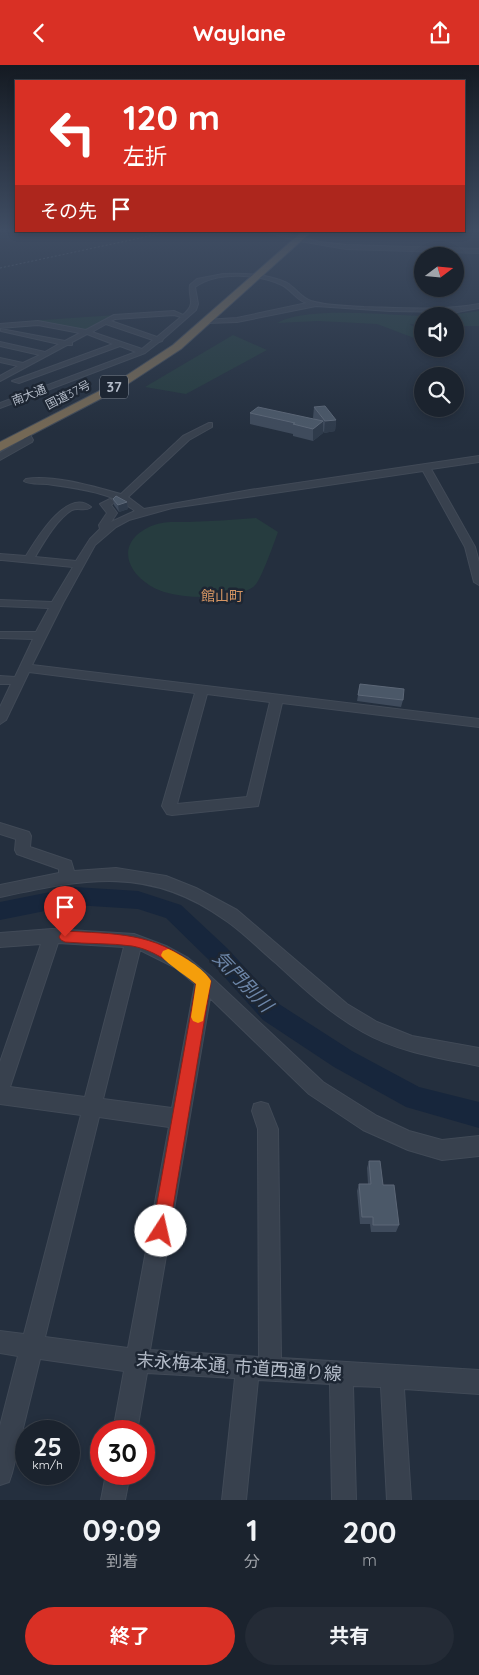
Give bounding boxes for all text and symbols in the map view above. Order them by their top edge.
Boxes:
icon: back [25,19,53,47]
text: Waylane [193,19,286,47]
icon: share [426,19,454,47]
text: 120 m [123,95,220,139]
icon: left [40,100,105,165]
text: 左折 [123,142,167,170]
icon: arrive [107,195,135,223]
text: その先 [40,199,97,223]
north arrow [414,247,464,297]
map controls [414,247,464,417]
button: sound [414,307,464,357]
button: search [414,367,464,417]
road number: 37 [100,376,128,399]
street label: 国道37号 [43,377,93,412]
street label: 南大通 [9,381,48,408]
district label: 館山町 [201,587,243,605]
pin [44,886,86,937]
icon: arrive [51,893,79,921]
water label: 気門別川 [208,945,279,1018]
position arrow [134,1204,186,1256]
street label: 末永梅本通, 市道西通り線 [135,1348,343,1385]
speed limit sign: 30 [90,1420,155,1485]
text: 25 [33,1431,62,1462]
text: km/h [32,1457,63,1472]
text: 09:09 [82,1511,162,1549]
text: 1 [246,1511,258,1549]
text: 200 [343,1513,397,1551]
text: m [362,1550,377,1570]
text: 到着 [106,1551,138,1571]
text: 分 [244,1551,260,1571]
button: 終了 [25,1607,235,1665]
button: 共有 [245,1607,454,1665]

